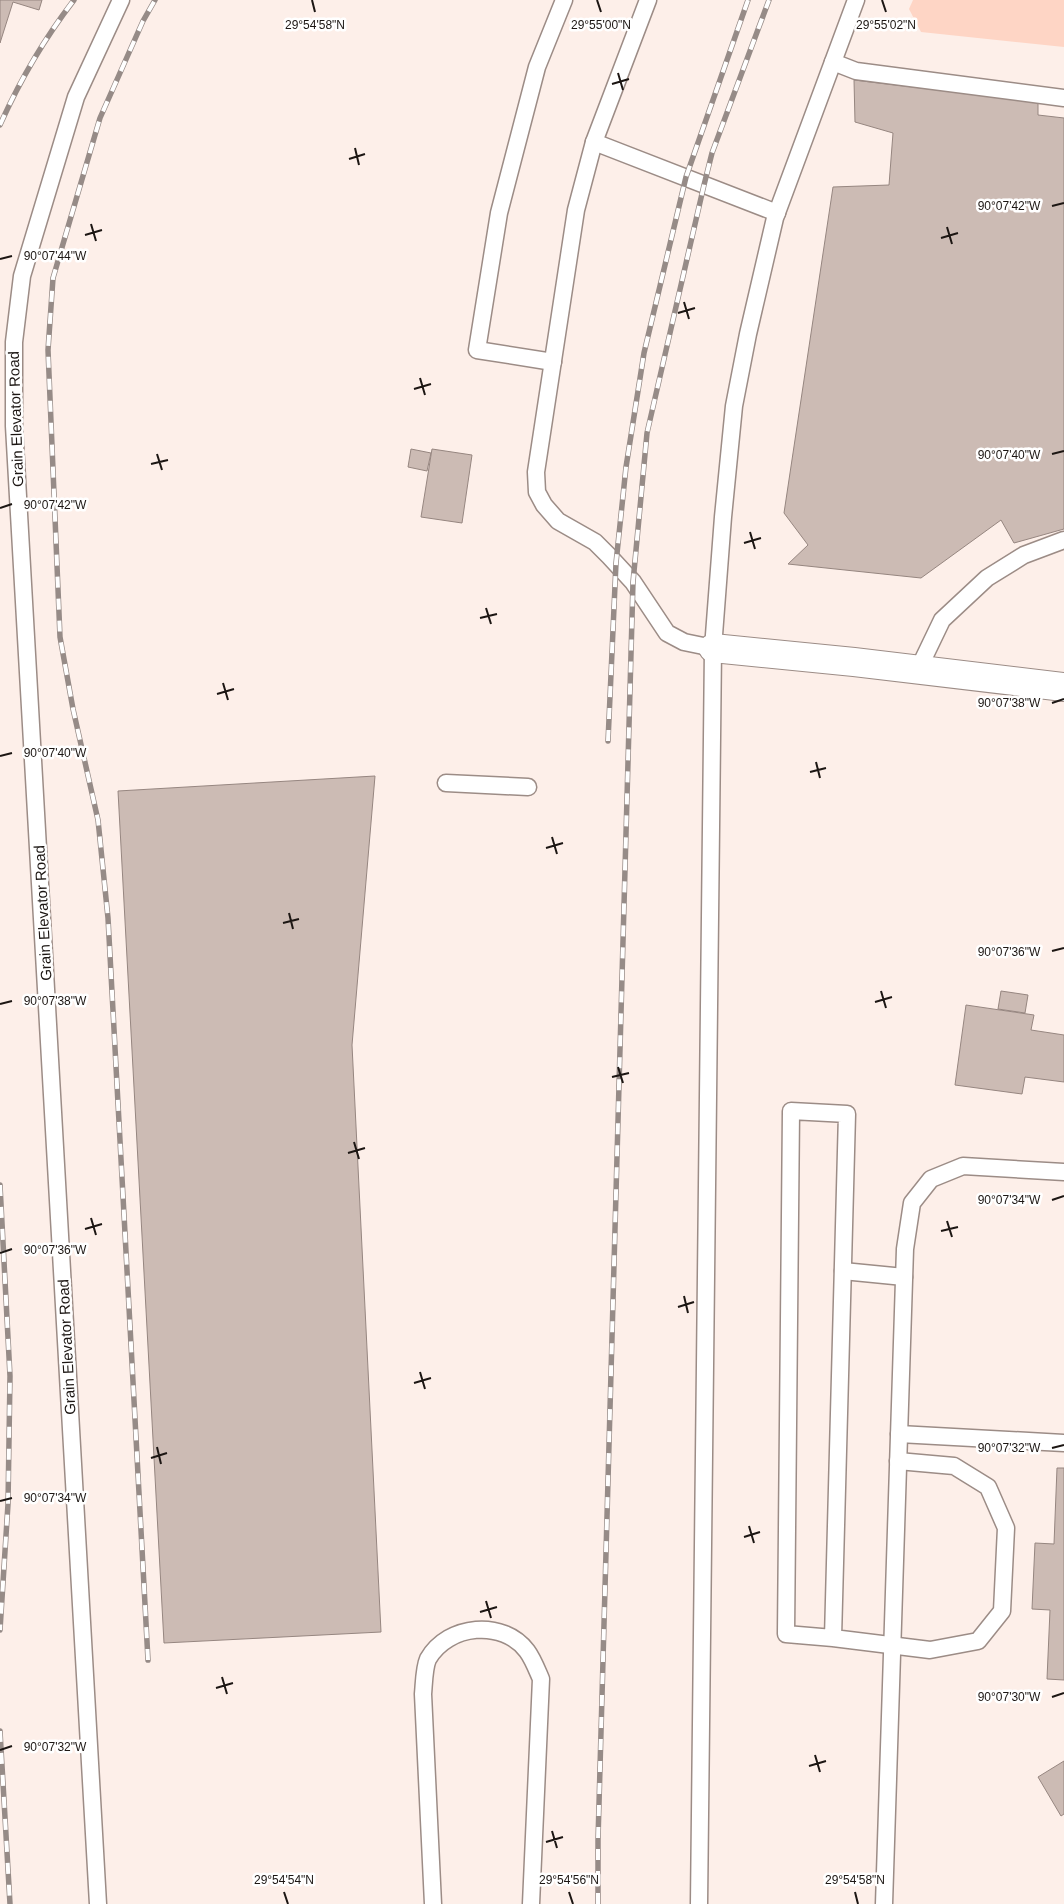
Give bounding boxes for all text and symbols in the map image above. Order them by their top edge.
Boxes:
text: 29°54'58"N [285,18,345,32]
text: 29°55'00"N [571,18,631,32]
text: 29°55'02"N [856,18,916,32]
text: 90°07'42"W [978,199,1041,213]
text: 90°07'44"W [24,249,87,263]
street label: Grain Elevator Road [5,351,26,487]
text: 90°07'40"W [978,448,1041,462]
text: 90°07'42"W [24,498,87,512]
text: 90°07'38"W [978,696,1041,710]
text: 90°07'40"W [24,746,87,760]
street label: Grain Elevator Road [30,845,55,981]
text: 90°07'36"W [978,945,1041,959]
text: 90°07'38"W [24,994,87,1008]
text: 90°07'34"W [978,1193,1041,1207]
text: 90°07'36"W [24,1243,87,1257]
street label: Grain Elevator Road [54,1279,79,1415]
text: 90°07'32"W [978,1441,1041,1455]
text: 90°07'34"W [24,1491,87,1505]
text: 90°07'30"W [978,1690,1041,1704]
text: 90°07'32"W [24,1740,87,1754]
text: 29°54'54"N [254,1873,314,1887]
text: 29°54'56"N [539,1873,599,1887]
text: 29°54'58"N [825,1873,885,1887]

